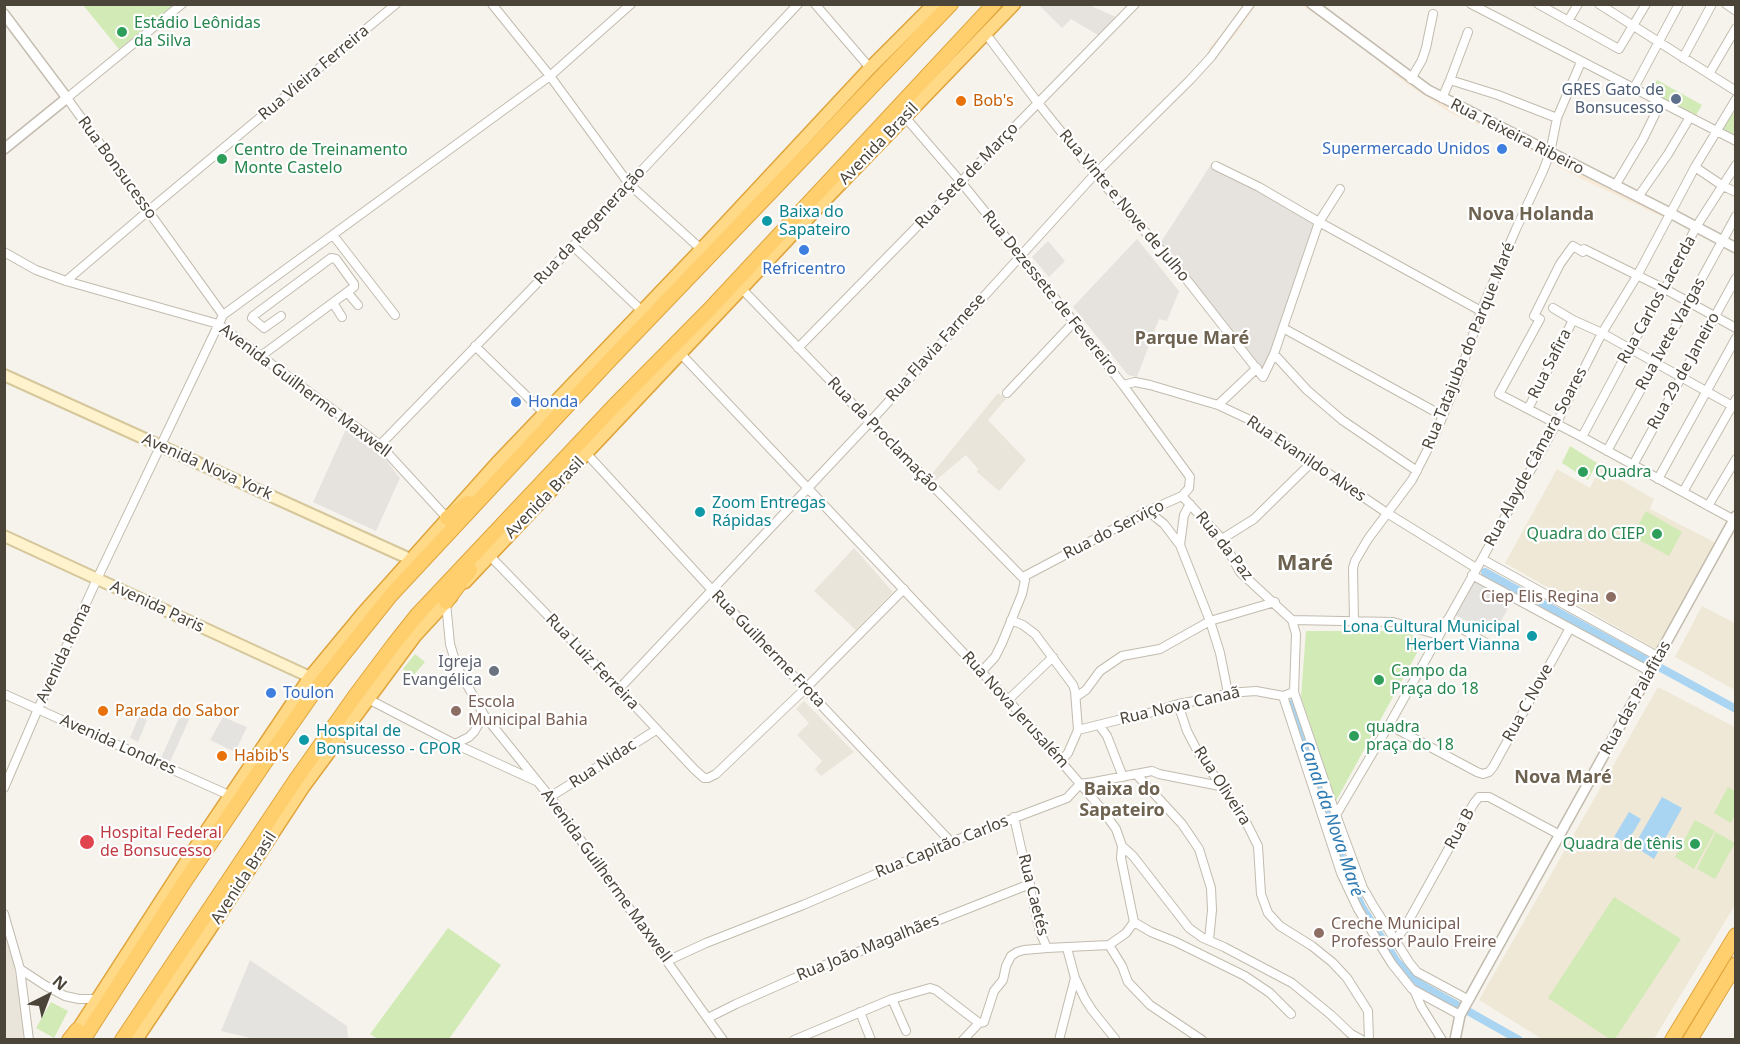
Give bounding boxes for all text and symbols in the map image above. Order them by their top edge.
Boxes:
place label: Estádio Leônidas da Silva [134,13,261,51]
street label: Rua Vieira Ferreira [255,21,373,125]
marker: Estádio Leônidas da Silva [115,25,129,39]
place label: GRES Gato de Bonsucesso [1561,80,1664,118]
place label: Bob's [973,91,1014,111]
marker: GRES Gato de Bonsucesso [1669,92,1683,106]
marker: Bob's [954,94,968,108]
street label: Rua Teixeira Ribeiro [1447,95,1587,179]
street label: Avenida Brasil [835,99,923,189]
street label: Rua Bonsucesso [73,113,161,223]
street label: Rua Sete de Março [912,119,1022,233]
street label: Rua Vinte e Nove de Julho [1055,126,1193,286]
place label: Supermercado Unidos [1322,139,1490,159]
place label: Centro de Treinamento Monte Castelo [234,140,408,178]
marker: Supermercado Unidos [1495,142,1509,156]
marker: Centro de Treinamento Monte Castelo [215,152,229,166]
street label: Rua da Regeneração [530,163,650,289]
place label: Baixa do Sapateiro [779,202,850,240]
district label: Nova Holanda [1468,204,1594,226]
street label: Rua Dezessete de Fevereiro [978,207,1122,379]
marker: Baixa do Sapateiro [760,214,774,228]
street label: Rua Carlos Lacerda [1614,233,1700,367]
street label: Rua Tatajuba do Parque Maré [1419,240,1519,452]
marker: Refricentro [797,243,811,257]
place label: Refricentro [762,259,846,279]
street label: Rua Ivete Vargas [1632,274,1710,394]
street label: Rua Flavia Farnese [882,290,990,406]
street label: Rua 29 de Janeiro [1644,309,1724,433]
street label: Avenida Guilherme Maxwell [216,320,394,462]
street label: Rua Safira [1524,326,1576,402]
district label: Parque Maré [1135,328,1249,350]
street label: Rua Alayde Câmara Soares [1480,364,1592,550]
street label: Rua da Proclamação [823,373,943,497]
place label: Honda [528,392,578,412]
marker: Honda [509,395,523,409]
street label: Rua Evanildo Alves [1243,412,1369,506]
street label: Avenida Nova York [139,430,275,504]
street label: Avenida Brasil [501,453,589,543]
place label: Quadra [1595,462,1651,482]
marker: Quadra [1576,465,1590,479]
place label: Zoom Entregas Rápidas [712,493,826,531]
street label: Rua do Serviço [1060,496,1168,564]
marker: Zoom Entregas Rápidas [693,505,707,519]
street label: Rua da Paz [1191,508,1257,584]
place label: Quadra do CIEP [1527,524,1645,544]
marker: Quadra do CIEP [1650,527,1664,541]
district label: Maré [1277,551,1333,577]
street label: Avenida Paris [107,577,207,637]
street label: Rua Guilherme Frota [707,586,829,712]
place label: Ciep Elis Regina [1481,587,1599,607]
marker: Ciep Elis Regina [1604,590,1618,604]
street label: Avenida Roma [32,600,96,706]
street label: Rua Luiz Ferreira [541,610,643,714]
place label: Lona Cultural Municipal Herbert Vianna [1342,617,1520,655]
marker: Lona Cultural Municipal Herbert Vianna [1525,629,1539,643]
street label: Rua das Palafitas [1597,638,1675,758]
street label: Rua Nova Jerusalém [958,648,1072,772]
place label: Igreja Evangélica [402,652,482,690]
place label: Campo da Praça do 18 [1391,661,1479,699]
street label: Rua C Nove [1499,661,1557,745]
marker: Igreja Evangélica [487,664,501,678]
marker: Campo da Praça do 18 [1372,673,1386,687]
place label: Toulon [283,683,334,703]
street label: Rua Nova Canaã [1118,683,1242,729]
marker: Toulon [264,686,278,700]
place label: Escola Municipal Bahia [468,692,588,730]
place label: Parada do Sabor [115,701,239,721]
marker: Parada do Sabor [96,704,110,718]
marker: Escola Municipal Bahia [449,704,463,718]
street label: Avenida Londres [57,711,179,779]
place label: quadra praça do 18 [1366,717,1454,755]
place label: Hospital de Bonsucesso - CPOR [316,721,461,759]
marker: quadra praça do 18 [1347,729,1361,743]
marker: Hospital de Bonsucesso - CPOR [297,733,311,747]
street label: Rua Nidac [566,735,640,793]
water label: Canal da Nova Maré [1294,738,1368,900]
street label: Rua Oliveira [1189,743,1255,829]
place label: Habib's [234,746,289,766]
marker: Habib's [215,749,229,763]
district label: Nova Maré [1514,767,1612,789]
district label: Baixa do Sapateiro [1079,779,1165,822]
street label: Avenida Guilherme Maxwell [537,786,675,966]
street label: Rua B [1441,805,1479,853]
street label: Rua Capitão Carlos [873,812,1011,882]
place label: Hospital Federal de Bonsucesso [100,823,222,861]
street label: Avenida Brasil [207,828,281,928]
marker: Hospital Federal de Bonsucesso [78,833,96,851]
place label: Quadra de tênis [1563,834,1683,854]
marker: Quadra de tênis [1688,837,1702,851]
street label: Rua Caetés [1014,852,1052,938]
street label: Rua João Magalhães [794,911,942,985]
place label: Creche Municipal Professor Paulo Freire [1331,914,1497,952]
marker: Creche Municipal Professor Paulo Freire [1312,926,1326,940]
north arrow [18,966,78,1026]
text: N [48,970,72,995]

